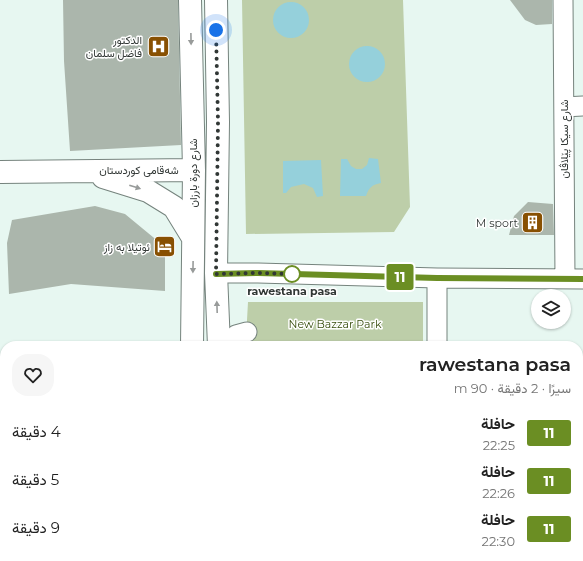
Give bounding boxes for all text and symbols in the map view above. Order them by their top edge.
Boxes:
your location [206,20,226,40]
place label: الدكتور فاضل سلمان [86,33,142,60]
hospital icon: الدكتور فاضل سلمان [145,33,171,59]
one-way arrow [188,33,194,46]
street label: شارع سيكا پێلاڤان [557,99,572,178]
street label: شارع دورة بارزان [186,138,201,207]
street label: شەقامی کوردستان [99,163,179,177]
one-way arrow [130,184,142,190]
building icon: M sport [520,210,546,236]
place label: M sport [476,216,519,230]
hotel icon: ئوتيلا به زاز [152,234,178,260]
place label: ئوتيلا به زاز [103,240,150,254]
one-way arrow [190,261,196,274]
line badge: 11 [382,264,418,290]
marker: rawestana pasa [283,265,301,283]
text: 11 [395,268,405,286]
place label: rawestana pasa [247,284,337,298]
map controls [531,289,571,329]
button: layers [531,289,571,329]
one-way arrow [214,301,221,313]
park label: New Bazzar Park [289,317,382,331]
text: rawestana pasa [419,353,571,376]
button: heart [12,354,54,396]
text: سيرًا · 2 دقيقة · 90 m [454,380,571,396]
text: حافلة [481,414,515,433]
text: 4 دقيقة [12,422,61,441]
text: 11 [544,424,554,442]
text: 22:25 [483,437,515,453]
text: حافلة [481,462,515,481]
text: 5 دقيقة [12,470,59,489]
text: 11 [544,472,554,490]
text: 22:26 [482,485,515,501]
text: حافلة [481,510,515,529]
text: 9 دقيقة [12,518,60,537]
text: 11 [544,520,554,538]
text: 22:30 [482,533,515,549]

